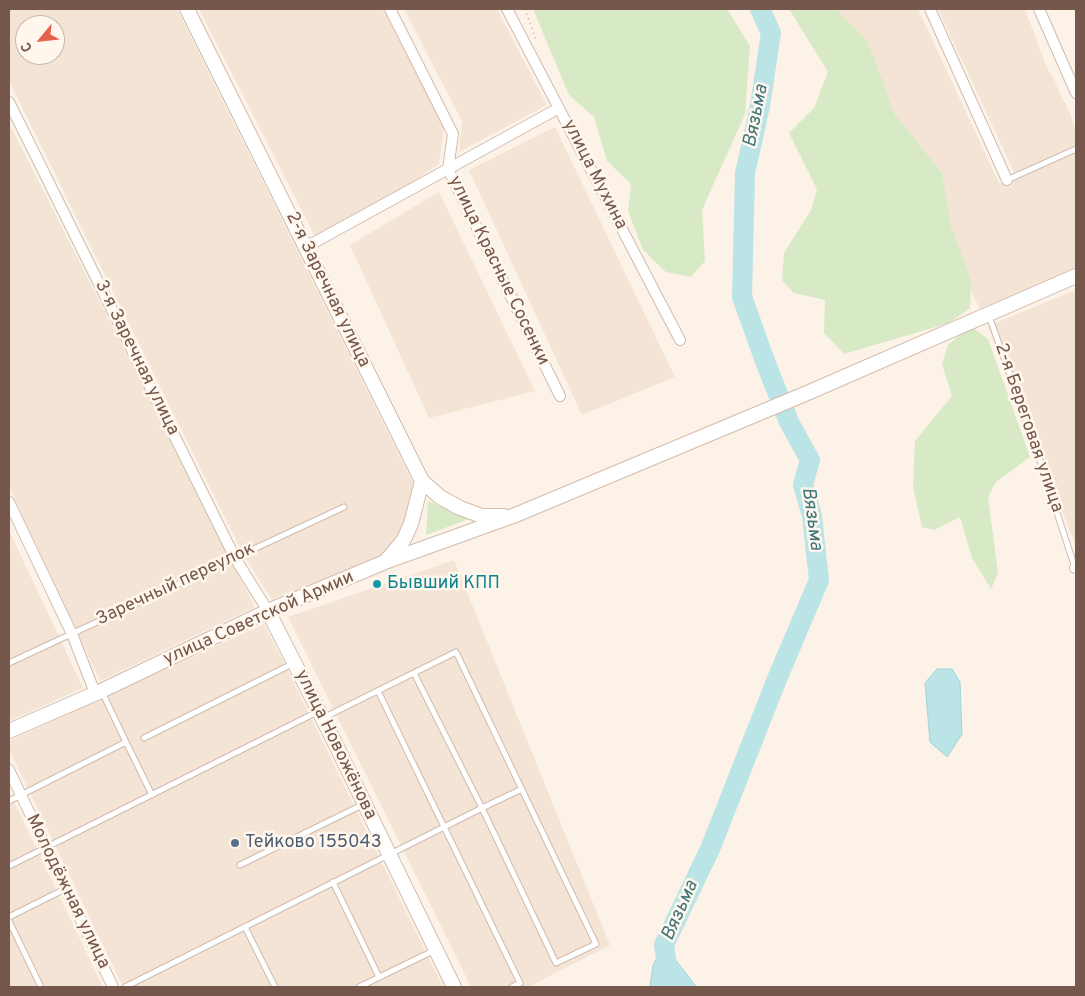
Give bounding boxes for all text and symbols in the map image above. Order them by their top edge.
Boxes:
north arrow [15,15,65,65]
text: С [18,39,37,55]
water label: Вязьма [740,83,774,149]
street label: улица Мухина [557,116,631,234]
street label: улица Красные Сосенки [443,173,553,369]
street label: 2-я Заречная улица [280,209,374,371]
street label: 3-я Заречная улица [89,277,183,439]
street label: 2-я Береговая улица [989,340,1067,516]
water label: Вязьма [795,486,827,552]
street label: Заречный переулок [93,539,259,631]
street label: улица Советской Армии [160,567,358,671]
place label: Бывший КПП [387,573,500,595]
marker: Бывший КПП [371,578,383,590]
street label: улица Новожёнова [289,667,381,823]
street label: Молодёжная улица [20,811,114,973]
place label: Тейково 155043 [245,832,382,854]
marker: Тейково 155043 [229,837,241,849]
water label: Вязьма [658,877,704,945]

